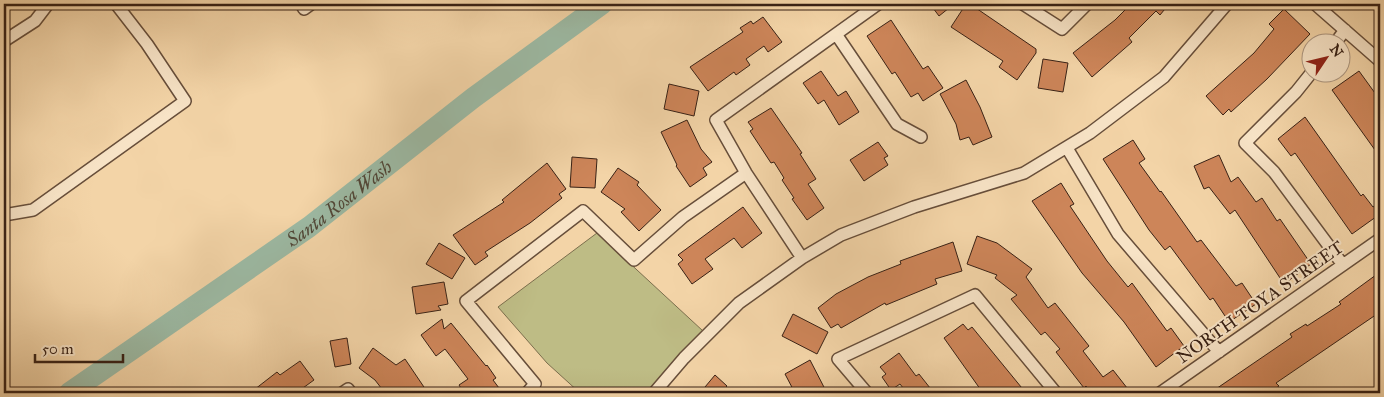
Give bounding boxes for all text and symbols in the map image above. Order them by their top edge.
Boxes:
north arrow [1302,32,1352,82]
text: N [1326,41,1347,61]
water label: Santa Rosa Wash [281,155,397,252]
street label: NORTH TOYA STREET [1172,236,1348,368]
scale bar [35,332,122,364]
text: 50 m [42,340,74,358]

